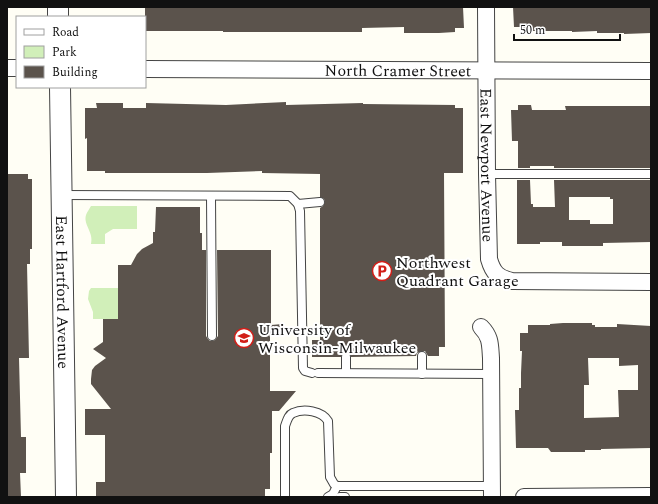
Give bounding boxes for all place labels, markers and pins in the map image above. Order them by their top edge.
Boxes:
place label: Northwest Quadrant Garage [396,251,519,293]
parking icon: Northwest Quadrant Garage [371,260,393,282]
place label: University of Wisconsin-Milwaukee [258,318,416,360]
school or university icon: University of Wisconsin-Milwaukee [233,327,255,349]

